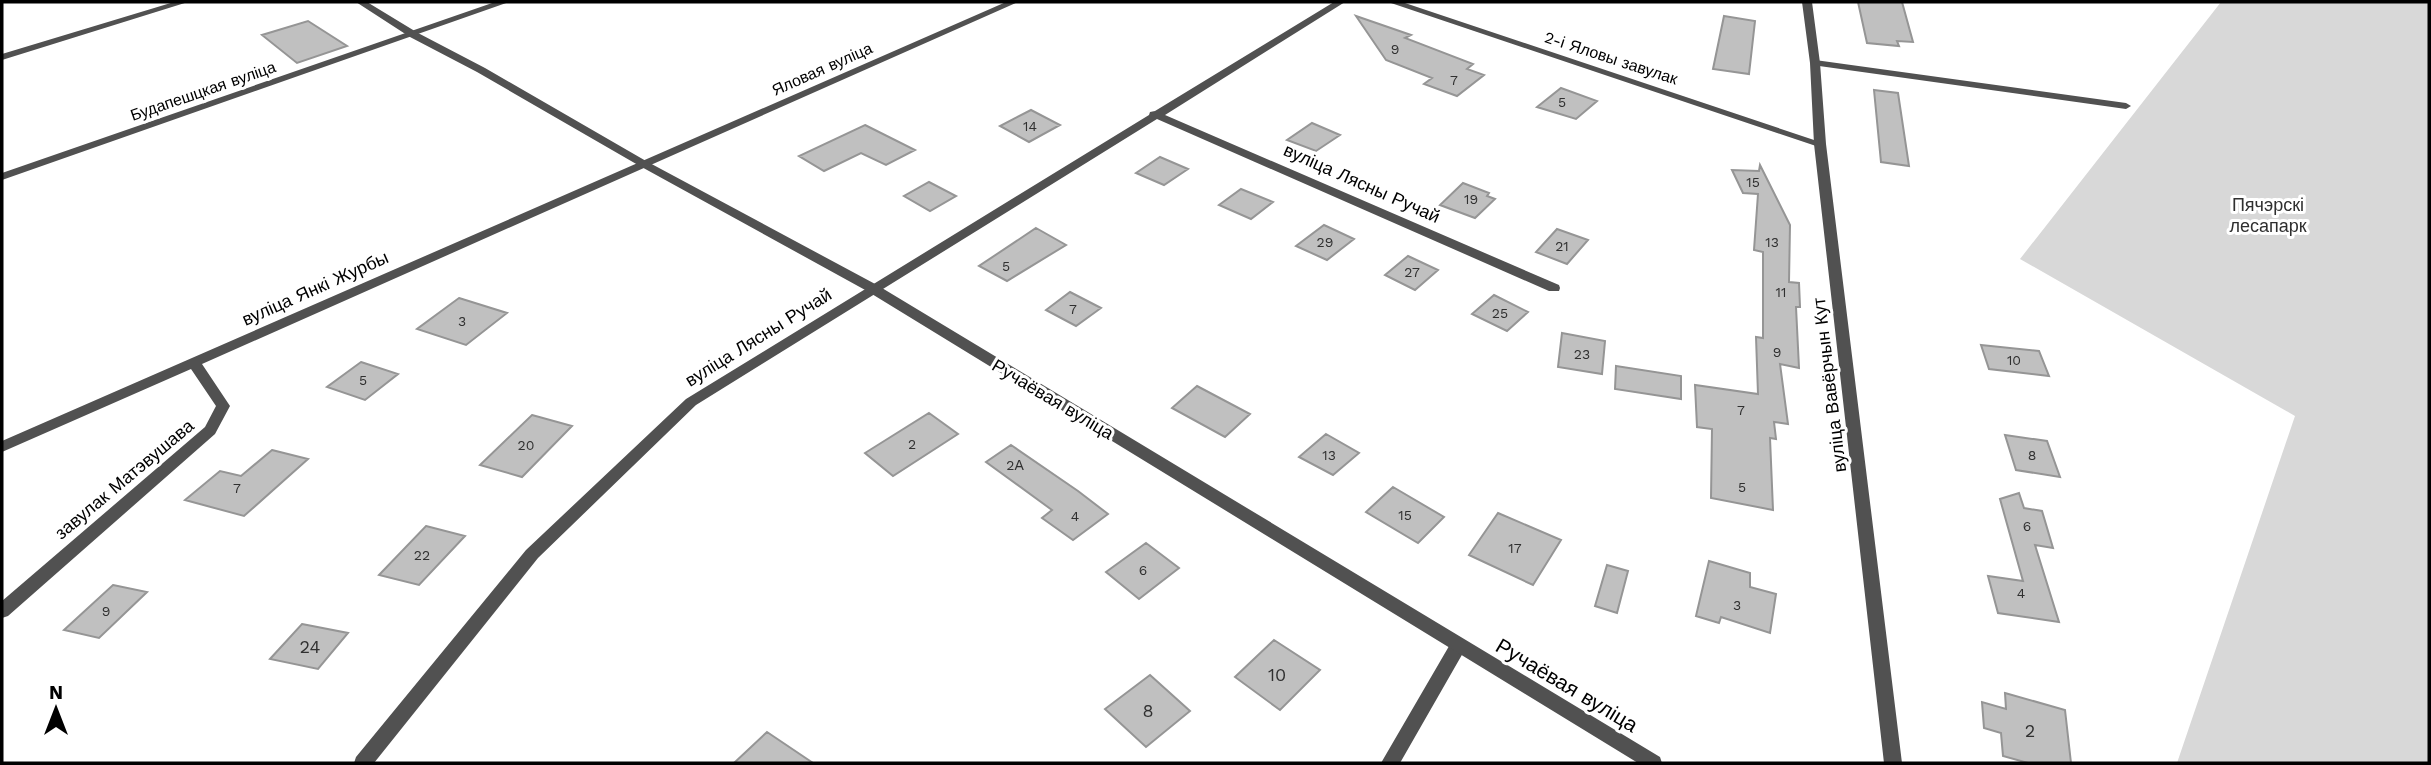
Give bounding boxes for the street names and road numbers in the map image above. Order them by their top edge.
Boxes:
street label: 2-і Яловы завулак [1542,28,1681,89]
street label: Яловая вуліца [769,38,875,100]
street label: Будапешцкая вуліца [128,57,278,125]
street label: вуліца Лясны Ручай [1281,139,1443,227]
street label: вуліца Янкі Журбы [238,246,392,330]
street label: вуліца Лясны Ручай [681,283,835,391]
street label: вуліца Вавёрчын Кут [1808,296,1850,474]
street label: Ручаёвая вуліца [988,354,1119,444]
street label: завулак Матэвушава [50,414,198,543]
street label: Ручаёвая вуліца [1491,633,1643,737]

